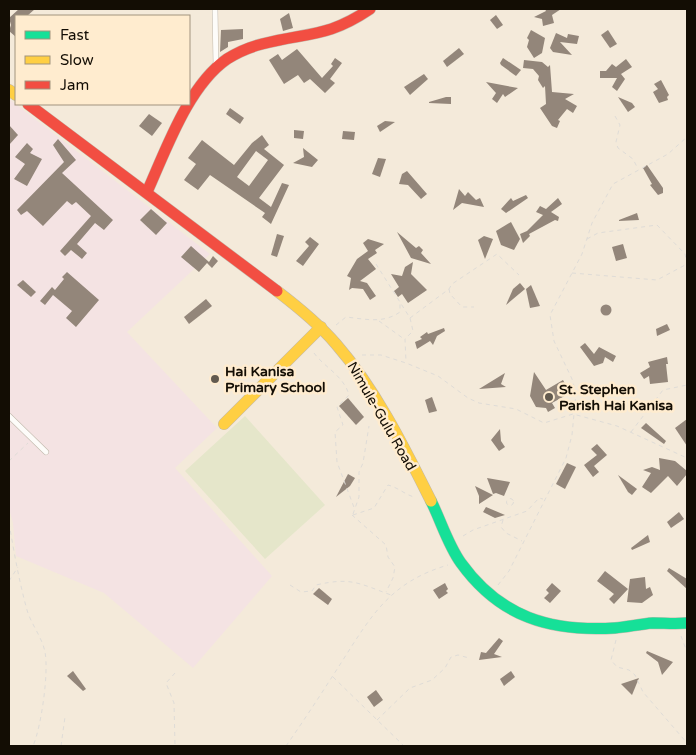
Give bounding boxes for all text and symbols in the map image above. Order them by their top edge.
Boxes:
legend [15,15,190,105]
text: Fast [60,26,90,44]
text: Slow [60,51,94,69]
text: Jam [60,76,89,94]
street label: Nimule-Gulu Road [343,359,420,474]
place label: Hai Kanisa Primary School [225,363,326,396]
marker: Hai Kanisa Primary School [209,373,221,385]
place label: St. Stephen Parish Hai Kanisa [559,381,673,414]
marker: St. Stephen Parish Hai Kanisa [543,391,555,403]

